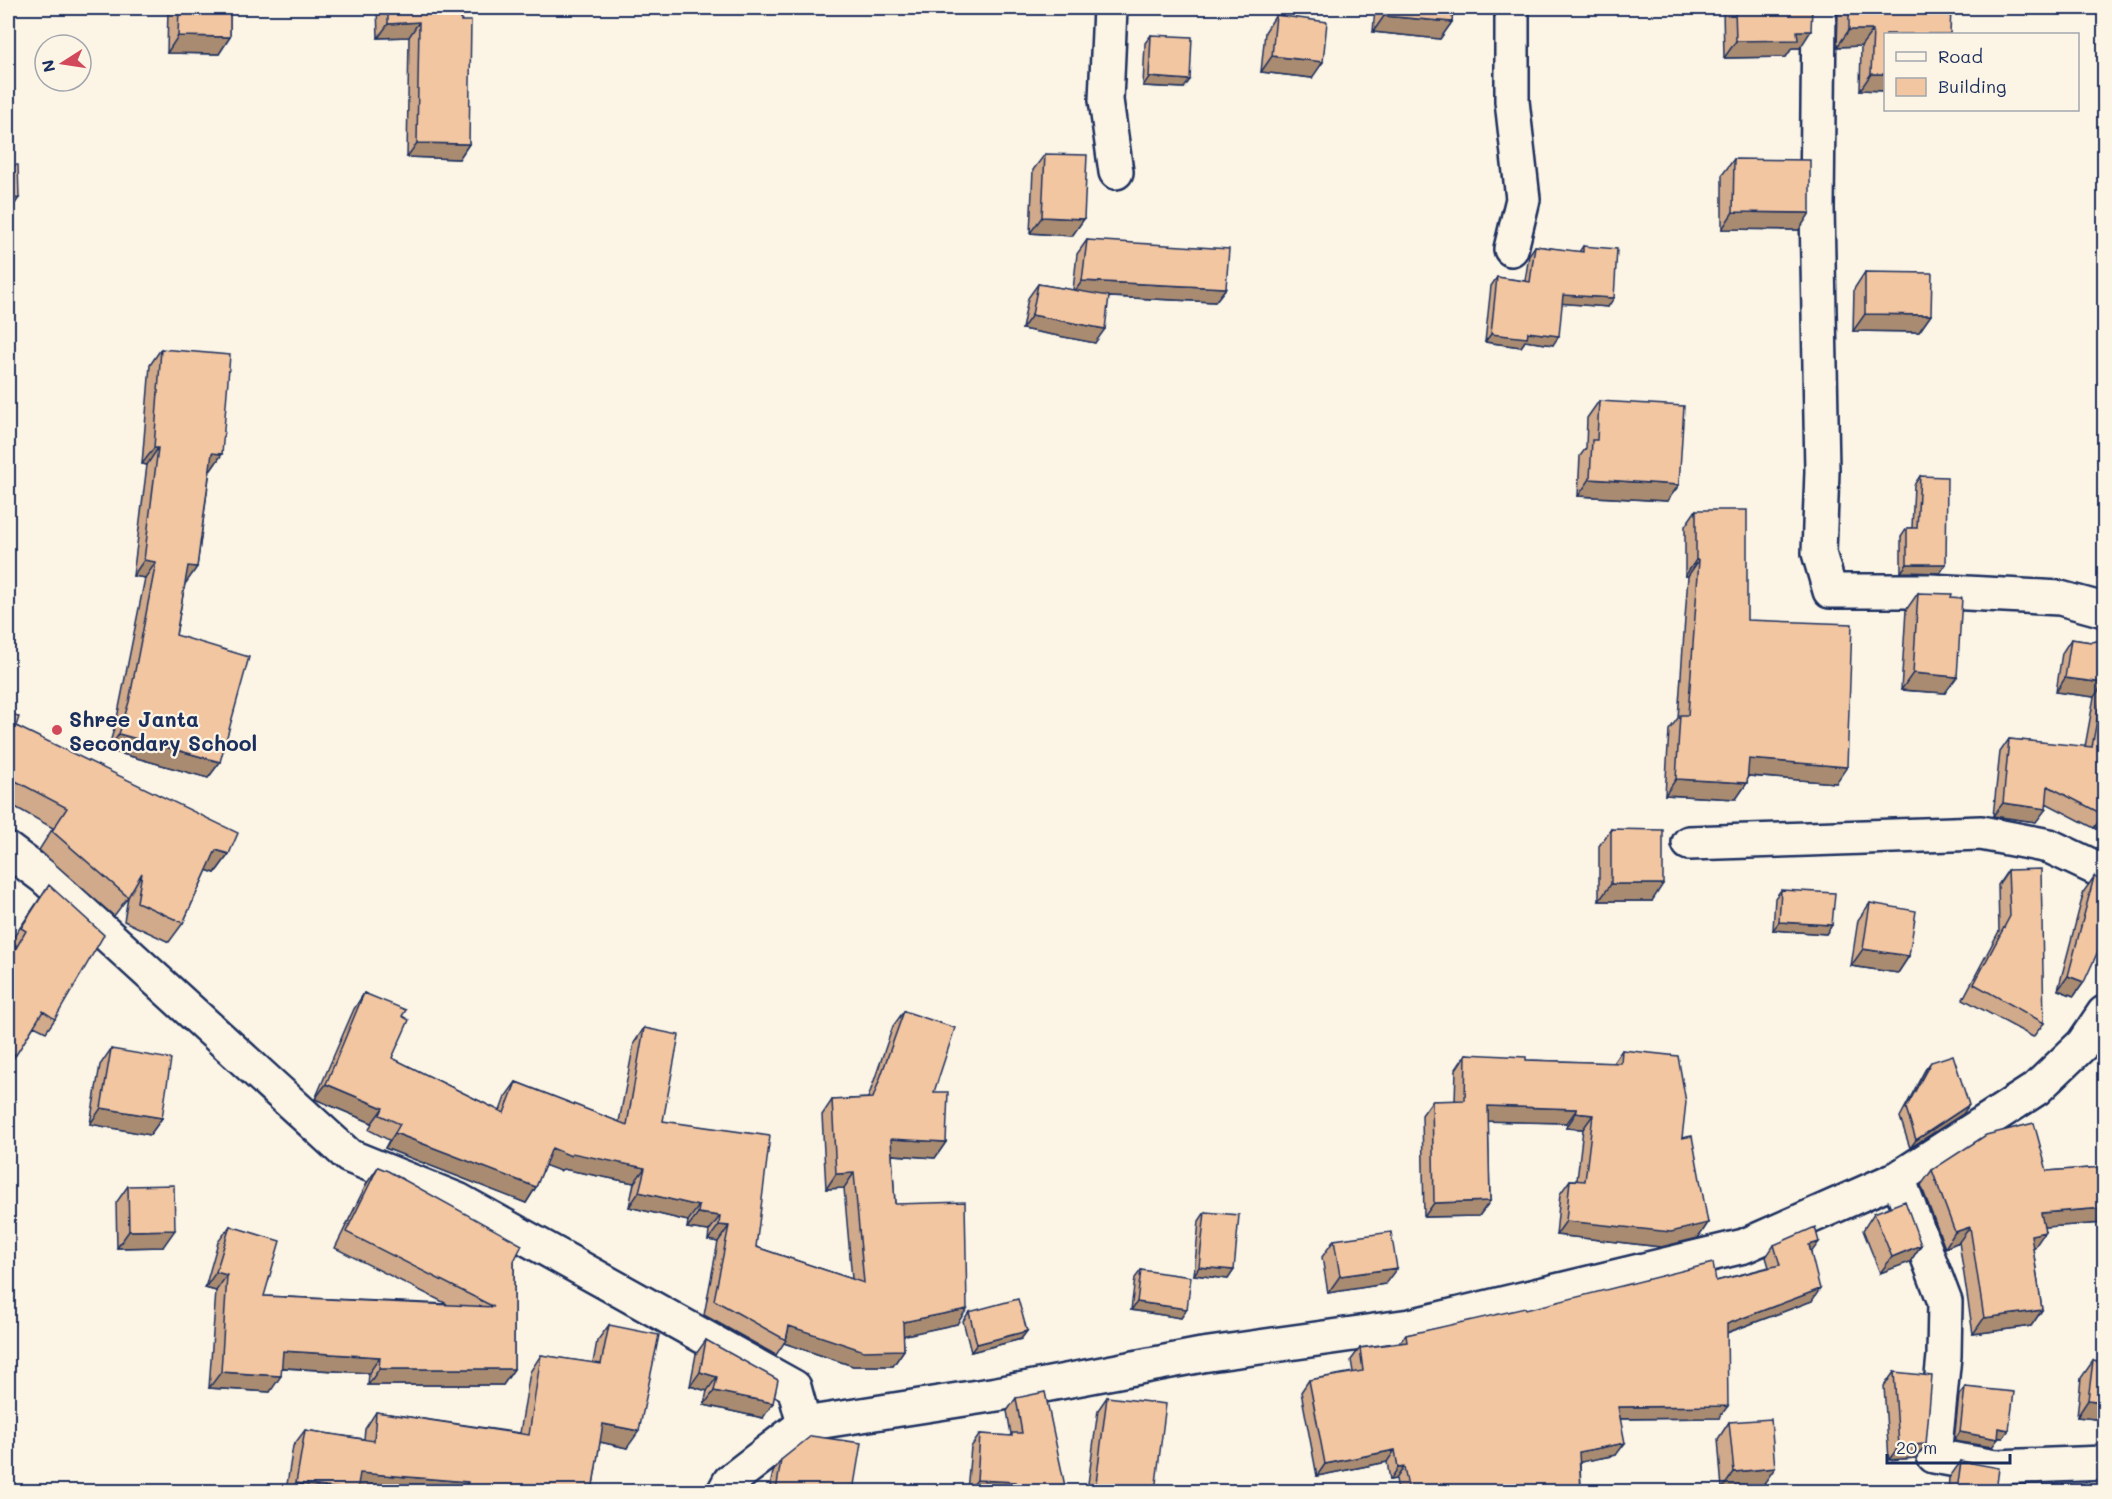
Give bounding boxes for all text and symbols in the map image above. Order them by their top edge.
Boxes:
north arrow [33,33,93,93]
legend [1884,33,2079,111]
text: Road [1938,44,1983,68]
text: N [36,58,59,74]
text: Building [1938,74,2006,98]
place label: Shree Janta Secondary School [69,705,257,757]
marker: Shree Janta Secondary School [50,723,64,737]
scale bar [1887,1427,2010,1465]
text: 20 m [1896,1435,1937,1459]

